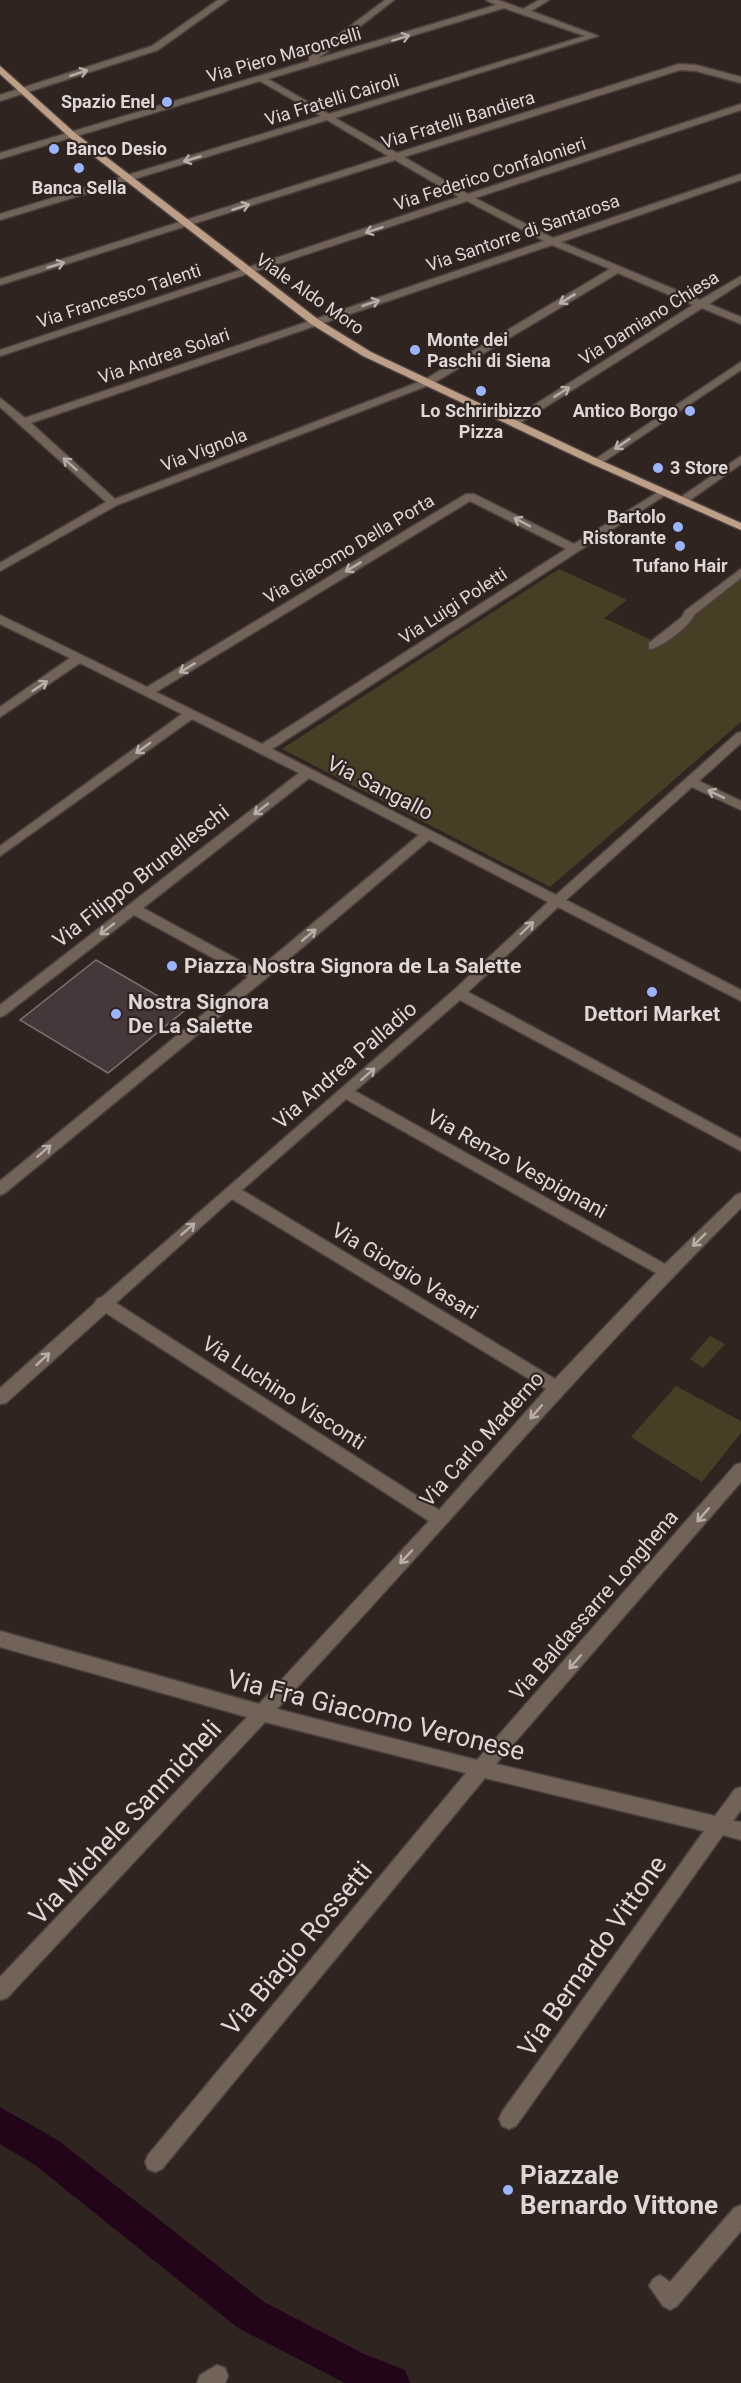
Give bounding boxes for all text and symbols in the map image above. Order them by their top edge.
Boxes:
street label: Via Piero Maroncelli [204,22,364,87]
one-way arrow [392,32,411,43]
one-way arrow [69,67,88,78]
street label: Via Fratelli Cairoli [262,69,401,130]
street label: Via Fratelli Bandiera [379,86,537,153]
place label: Spazio Enel [61,91,155,112]
marker: Spazio Enel [160,95,174,109]
street label: Via Federico Confalonieri [391,133,589,215]
place label: Banco Desio [66,138,167,159]
marker: Banco Desio [47,142,61,156]
one-way arrow [183,154,202,165]
marker: Banca Sella [72,161,86,175]
place label: Banca Sella [32,177,127,198]
street label: Via Santorre di Santarosa [423,190,622,275]
one-way arrow [231,201,250,212]
one-way arrow [365,226,384,237]
street label: Viale Aldo Moro [252,249,368,339]
one-way arrow [46,258,65,269]
street label: Via Francesco Talenti [34,259,203,332]
street label: Via Damiano Chiesa [575,266,723,369]
one-way arrow [559,294,576,306]
one-way arrow [361,296,379,307]
street label: Via Andrea Solari [96,323,232,388]
place label: Monte dei Paschi di Siena [427,329,551,371]
marker: Monte dei Paschi di Siena [408,343,422,357]
marker: Lo Schriribizzo Pizza [474,384,488,398]
one-way arrow [553,385,570,397]
place label: Lo Schriribizzo Pizza [421,400,541,442]
place label: Antico Borgo [573,400,678,421]
marker: Antico Borgo [683,404,697,418]
street label: Via Vignola [158,424,250,476]
one-way arrow [614,438,631,450]
one-way arrow [63,457,78,471]
place label: 3 Store [670,457,728,478]
marker: 3 Store [651,461,665,475]
street label: Via Giacomo Della Porta [260,489,438,608]
place label: Bartolo Ristorante [583,506,666,548]
one-way arrow [514,516,532,527]
marker: Bartolo Ristorante [671,520,685,534]
marker: Tufano Hair [673,539,687,553]
place label: Tufano Hair [632,555,728,576]
one-way arrow [345,561,362,574]
street label: Via Luigi Poletti [395,563,511,648]
one-way arrow [179,662,196,674]
one-way arrow [31,680,47,692]
one-way arrow [135,742,151,755]
street label: Via Sangallo [323,751,437,825]
one-way arrow [707,787,725,799]
street label: Via Filippo Brunelleschi [48,800,234,952]
one-way arrow [253,803,269,816]
one-way arrow [520,921,535,935]
one-way arrow [100,923,116,936]
one-way arrow [301,928,317,941]
place label: Piazza Nostra Signora de La Salette [184,954,521,978]
marker: Piazza Nostra Signora de La Salette [165,959,179,973]
marker: Dettori Market [645,985,659,999]
place label: Nostra Signora De La Salette [128,990,269,1038]
street label: Via Andrea Palladio [268,996,422,1134]
place label: Dettori Market [584,1002,720,1026]
marker: Nostra Signora De La Salette [109,1007,123,1021]
one-way arrow [360,1067,375,1081]
street label: Via Renzo Vespignani [423,1105,611,1223]
one-way arrow [36,1144,51,1158]
street label: Via Giorgio Vasari [328,1218,482,1324]
one-way arrow [180,1222,196,1235]
one-way arrow [692,1232,707,1247]
street label: Via Luchino Visconti [198,1331,370,1455]
one-way arrow [35,1352,50,1366]
street label: Via Carlo Maderno [415,1367,549,1511]
one-way arrow [529,1404,543,1419]
street label: Via Baldassarre Longhena [505,1505,683,1705]
one-way arrow [696,1506,710,1522]
one-way arrow [399,1549,413,1564]
one-way arrow [568,1654,581,1670]
street label: Via Fra Giacomo Veronese [224,1663,528,1767]
street label: Via Michele Sanmicheli [23,1714,227,1930]
street label: Via Bernardo Vittone [511,1850,673,2062]
street label: Via Biagio Rossetti [216,1855,378,2041]
place label: Piazzale Bernardo Vittone [520,2160,718,2220]
marker: Piazzale Bernardo Vittone [501,2183,515,2197]

